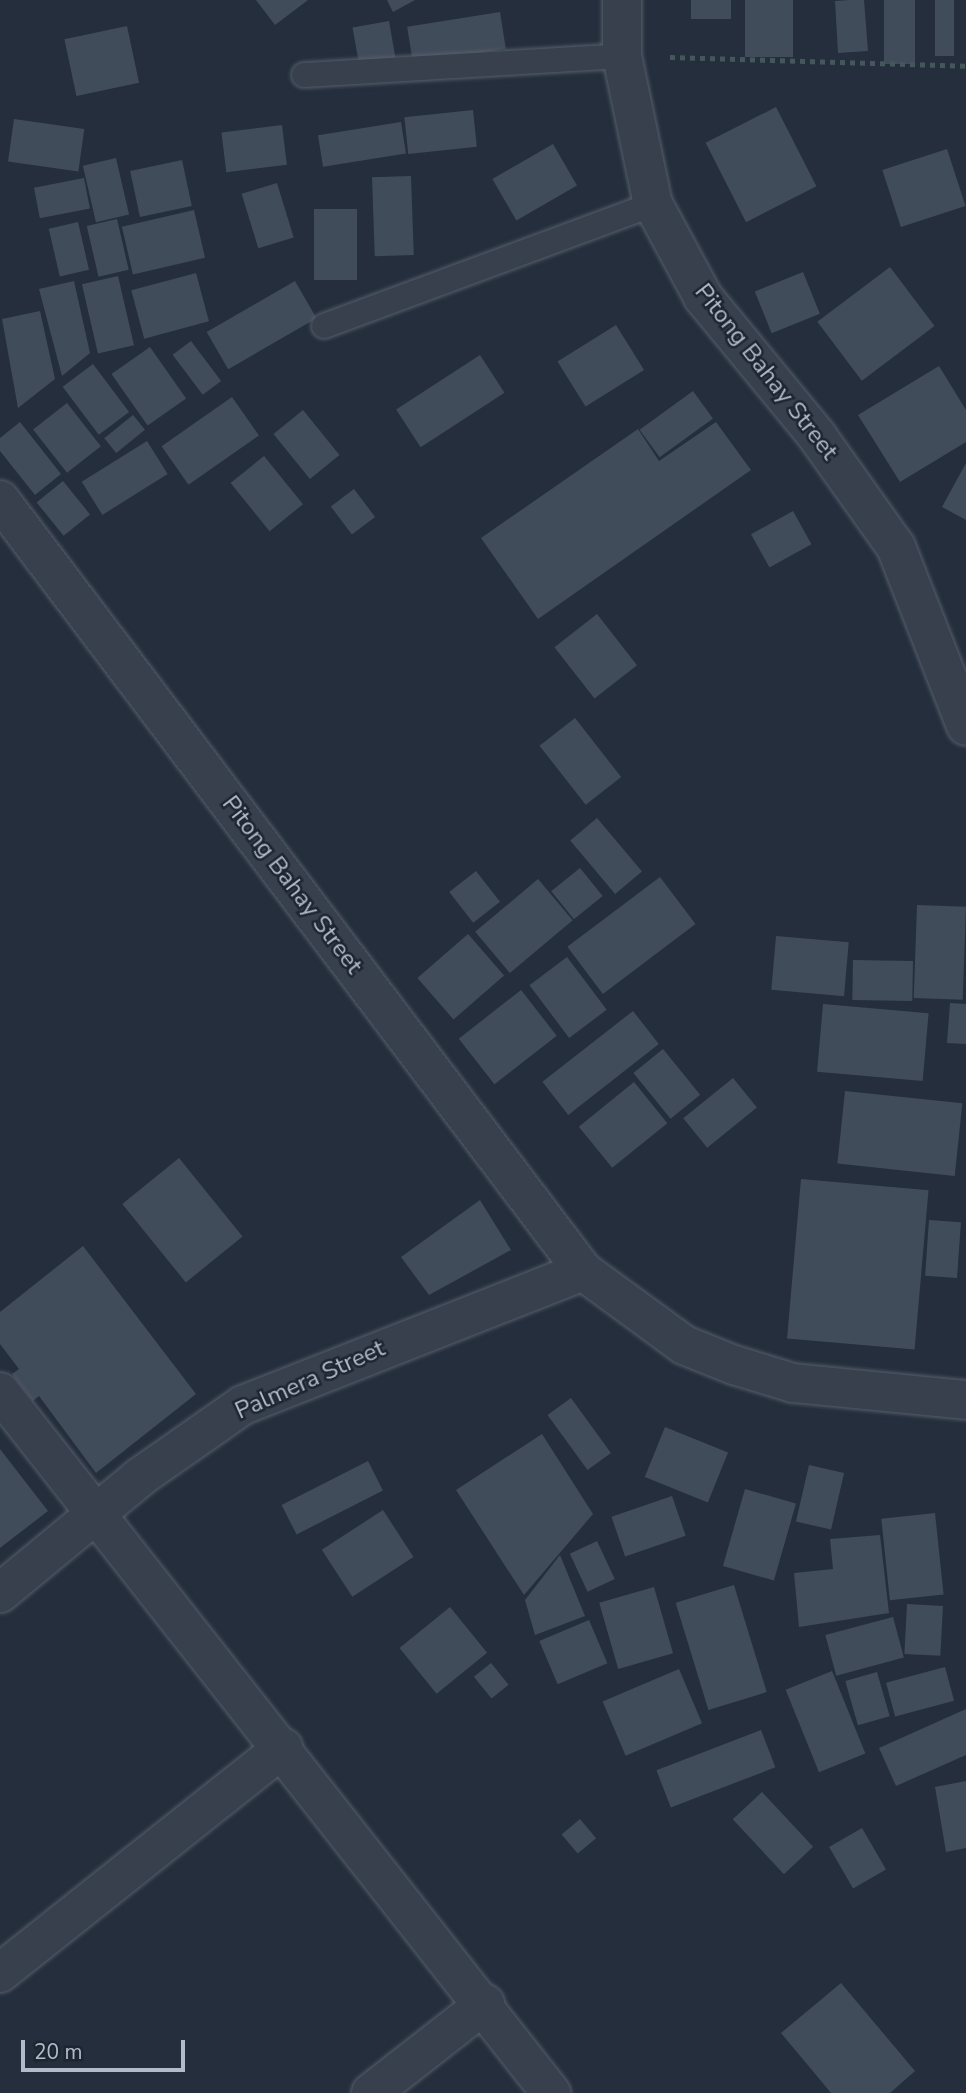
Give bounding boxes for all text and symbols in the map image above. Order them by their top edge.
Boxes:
street label: Pitong Bahay Street [688,278,844,466]
street label: Pitong Bahay Street [216,790,368,980]
street label: Palmera Street [231,1334,389,1426]
scale bar [24,2026,189,2070]
text: 20 m [34,2038,83,2066]

